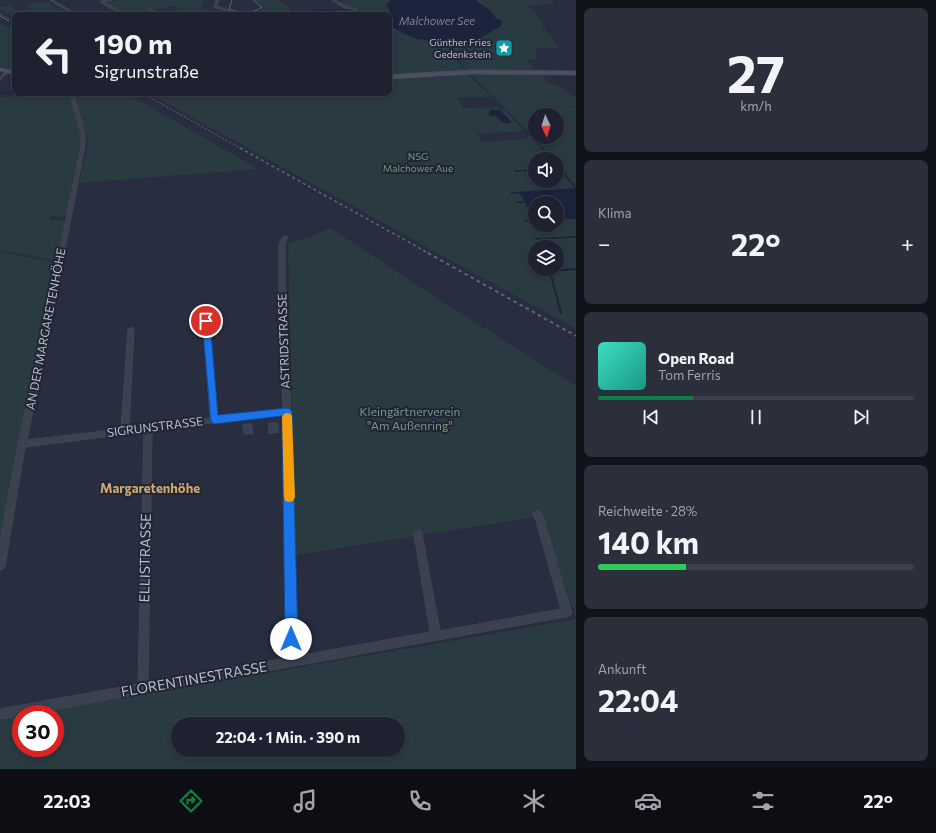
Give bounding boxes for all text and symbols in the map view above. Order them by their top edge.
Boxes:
water label: Malchower See [399,14,475,27]
text: 190 m [94,26,172,60]
icon: left [28,28,80,80]
place label: Günther Fries Gedenkstein [429,36,491,60]
place icon: Günther Fries Gedenkstein [494,38,514,58]
text: 27 [727,40,785,104]
text: Sigrunstraße [94,60,199,82]
text: km/h [740,98,772,114]
north arrow [528,108,564,144]
map controls [528,108,564,276]
park label: NSG Malchower Aue [383,150,453,174]
button: sound [528,152,564,188]
button: search [528,196,564,232]
text: Klima [598,205,632,221]
text: 22° [731,225,781,262]
text: − [598,230,611,257]
text: + [901,230,914,257]
button: layers [528,240,564,276]
street label: AN DER MARGARETENHÖHE [22,247,68,411]
street label: ASTRIDSTRASSE [274,293,292,389]
pin [189,304,223,338]
icon: arrive [195,310,217,332]
text: Open Road [658,349,734,367]
text: Tom Ferris [658,367,721,383]
park label: Kleingärtnerverein "Am Außenring" [360,404,460,432]
icon: previous [640,406,662,428]
icon: pause [745,406,767,428]
icon: next [850,406,872,428]
street label: SIGRUNSTRASSE [106,413,204,439]
district label: Margaretenhöhe [100,480,200,496]
text: Reichweite · 28% [598,503,697,519]
street label: ELLISTRASSE [135,513,154,603]
text: 140 km [598,523,699,560]
position arrow [270,618,312,660]
street label: FLORENTINESTRASSE [120,657,268,700]
text: Ankunft [598,661,647,677]
text: 22:04 [598,681,678,718]
speed limit sign: 30 [12,705,64,757]
text: 22:04 · 1 Min. · 390 m [216,728,360,746]
icon: directions [177,787,205,815]
icon: music [291,787,319,815]
icon: phone [406,787,434,815]
icon: climate [520,787,548,815]
icon: car [634,787,662,815]
icon: filters [749,787,777,815]
text: 22:03 [43,790,91,812]
text: 22° [863,790,893,812]

